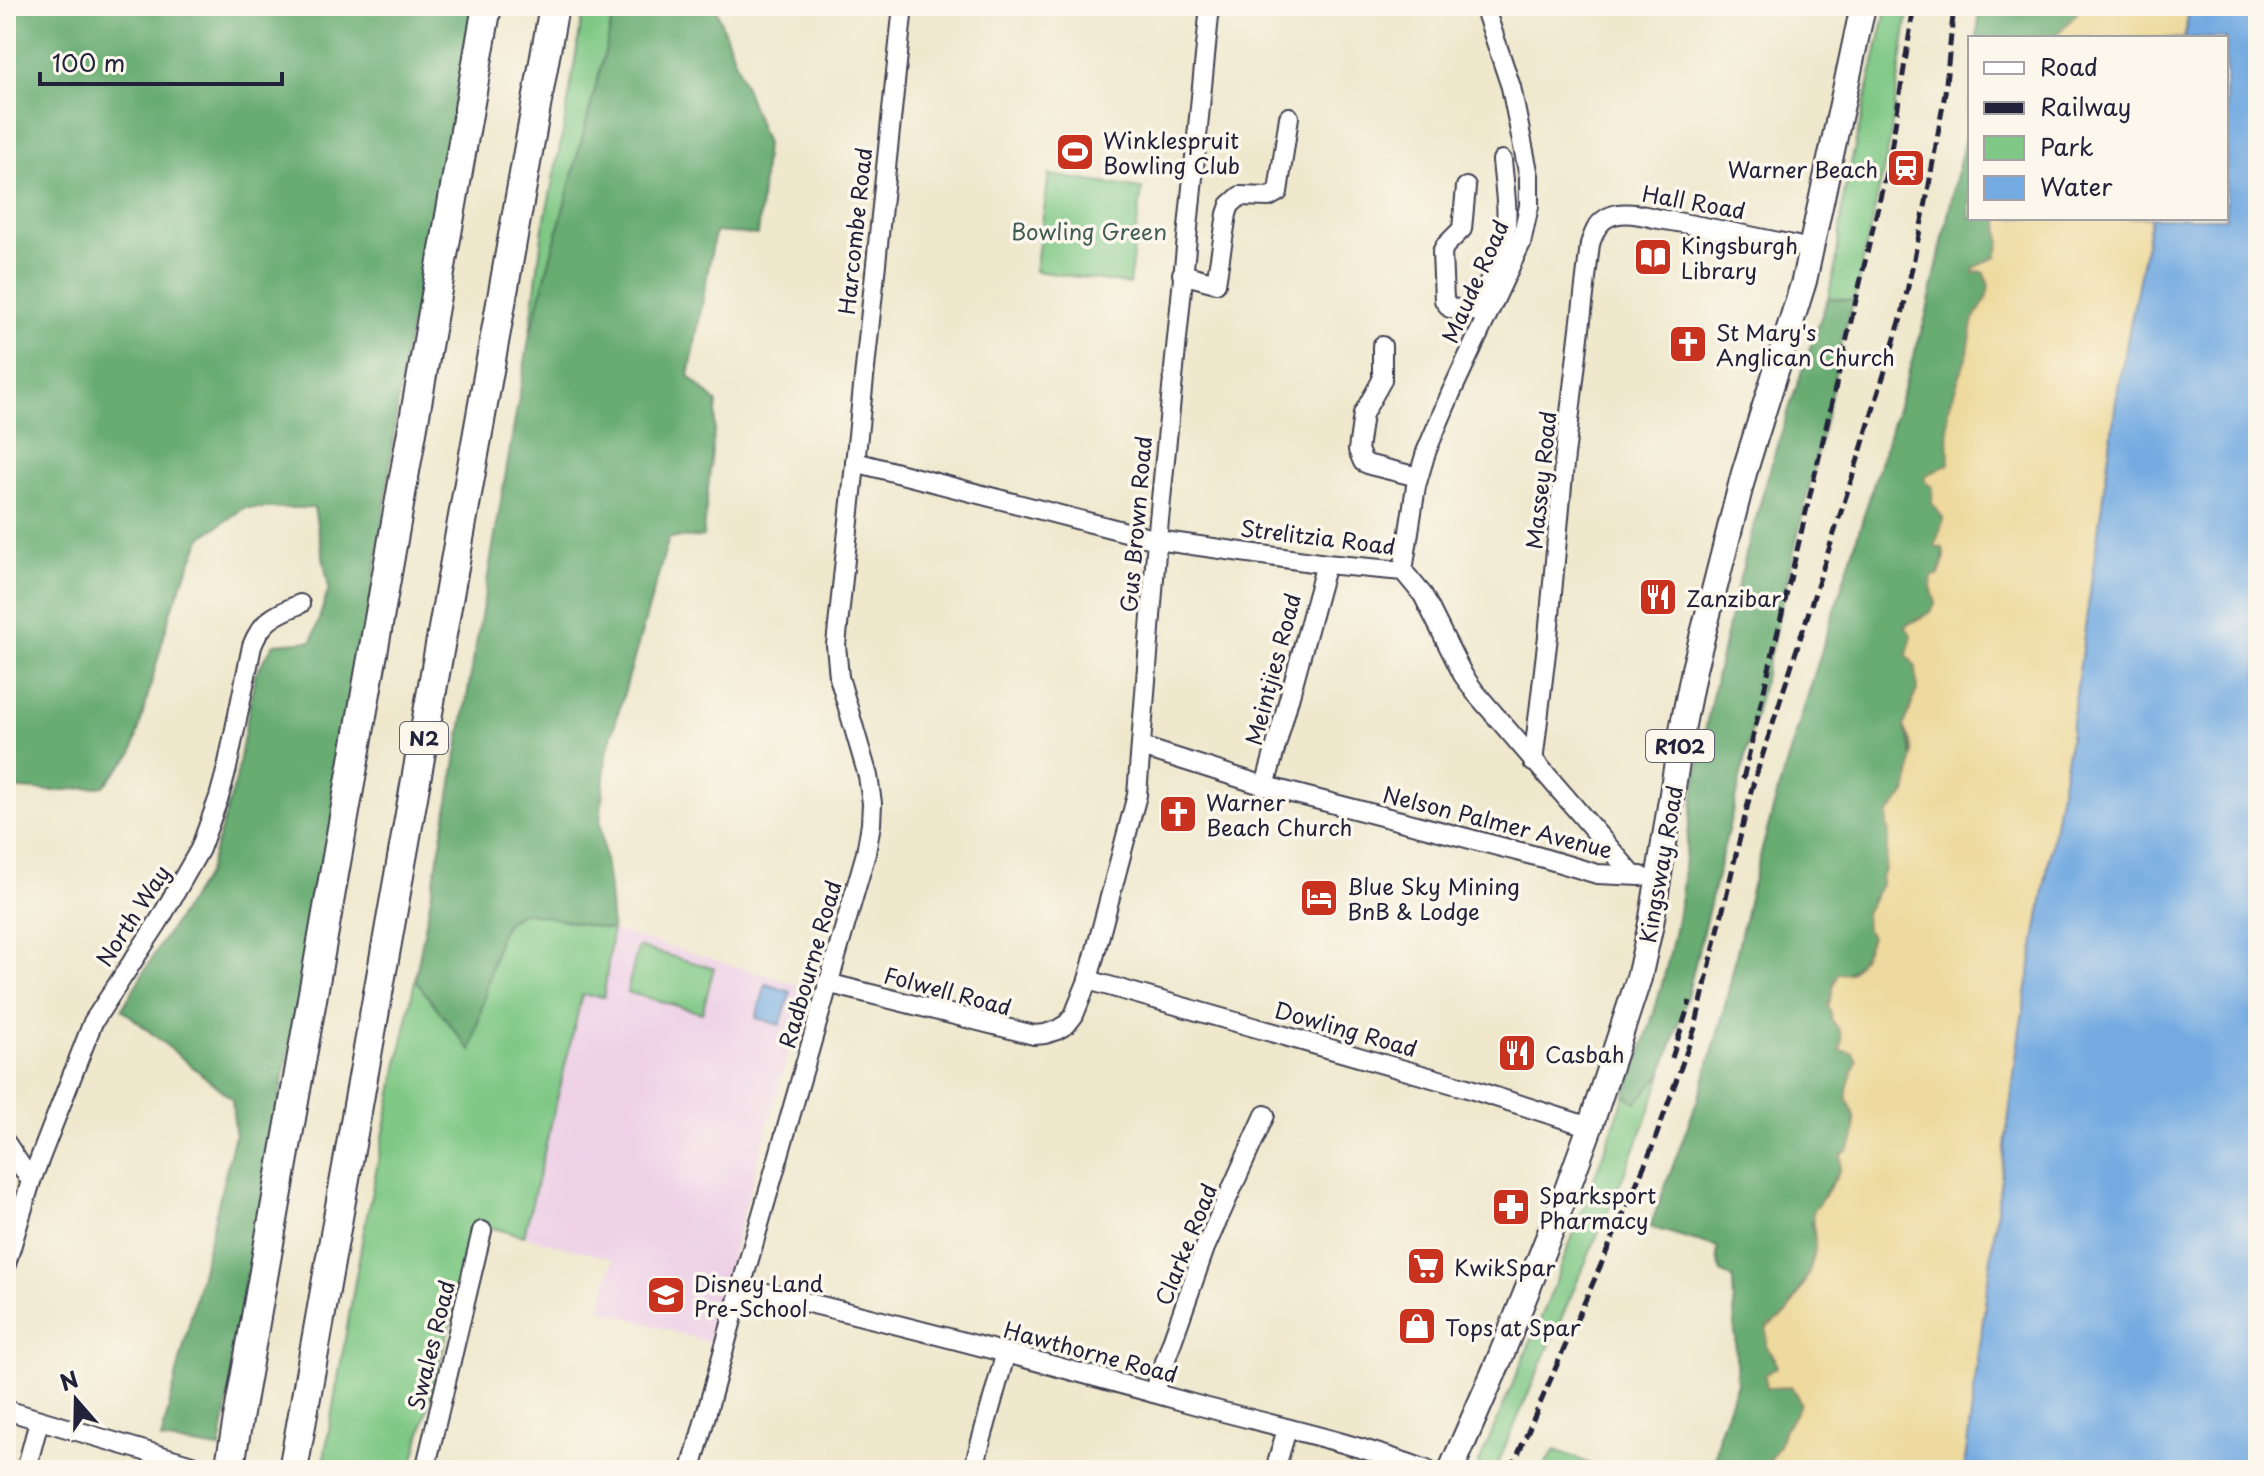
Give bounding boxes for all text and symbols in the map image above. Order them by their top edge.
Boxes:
scale bar [40,36,282,86]
legend [1968,36,2228,220]
text: 100 m [52,44,125,80]
text: Road [2040,48,2098,84]
text: Railway [2040,88,2131,124]
place label: Winklespruit Bowling Club [1103,123,1240,181]
text: Park [2040,128,2094,164]
sports icon: Winklespruit Bowling Club [1054,131,1096,173]
street label: Harcombe Road [829,146,879,316]
station icon: Warner Beach [1885,147,1927,189]
place label: Warner Beach [1728,152,1878,185]
text: Water [2040,168,2113,204]
street label: Hall Road [1640,176,1748,226]
park label: Bowling Green [1011,214,1167,247]
street label: Maude Road [1432,214,1516,348]
place label: Kingsburgh Library [1681,228,1798,286]
library icon: Kingsburgh Library [1632,236,1674,278]
place label: St Mary's Anglican Church [1716,315,1895,373]
church icon: St Mary's Anglican Church [1667,323,1709,365]
street label: Massey Road [1516,409,1564,551]
street label: Gus Brown Road [1111,434,1159,614]
street label: Strelitzia Road [1239,510,1397,562]
restaurant icon: Zanzibar [1637,576,1679,618]
place label: Zanzibar [1686,581,1781,614]
street label: Meintjies Road [1236,589,1308,749]
road number: N2 [400,722,448,754]
road number: R102 [1646,730,1714,762]
street label: Nelson Palmer Avenue [1380,776,1616,866]
street label: Kingsway Road [1630,783,1690,945]
place label: Warner Beach Church [1206,785,1352,843]
church icon: Warner Beach Church [1157,793,1199,835]
street label: North Way [87,858,177,972]
place label: Blue Sky Mining BnB & Lodge [1347,869,1520,927]
street label: Radbourne Road [769,876,849,1052]
hotel icon: Blue Sky Mining BnB & Lodge [1298,877,1340,919]
street label: Folwell Road [881,957,1015,1023]
street label: Dowling Road [1271,992,1421,1064]
restaurant icon: Casbah [1496,1032,1538,1074]
place label: Casbah [1545,1037,1625,1070]
street label: Clarke Road [1146,1178,1224,1310]
place label: Sparksport Pharmacy [1539,1178,1656,1236]
pharmacy icon: Sparksport Pharmacy [1490,1186,1532,1228]
supermarket icon: KwikSpar [1405,1245,1447,1287]
place label: KwikSpar [1454,1250,1555,1283]
place label: Disney Land Pre-School [694,1266,823,1324]
school or university icon: Disney Land Pre-School [645,1274,687,1316]
street label: Swales Road [398,1277,462,1413]
shop icon: Tops at Spar [1396,1305,1438,1347]
place label: Tops at Spar [1445,1310,1581,1343]
street label: Hawthorne Road [1000,1312,1182,1390]
north arrow [36,1360,116,1440]
text: N [55,1361,82,1398]

